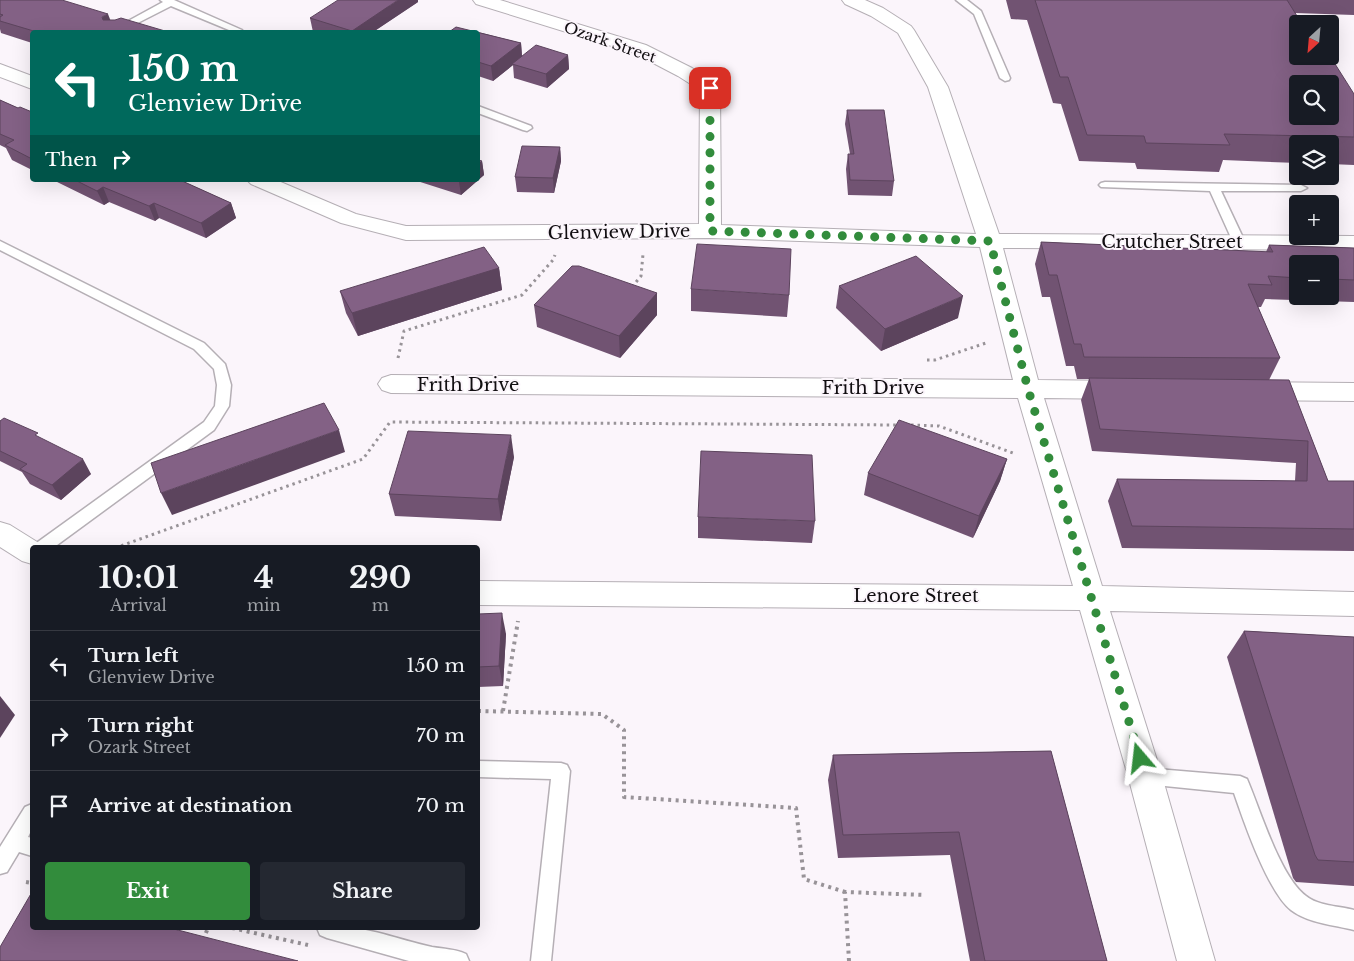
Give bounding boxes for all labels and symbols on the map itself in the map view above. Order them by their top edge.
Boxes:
north arrow [1289,15,1339,65]
street label: Ozark Street [561,17,659,67]
pin [689,67,731,109]
street label: Glenview Drive [548,220,690,244]
street label: Crutcher Street [1101,231,1243,253]
street label: Frith Drive [417,374,519,396]
street label: Frith Drive [822,377,924,399]
street label: Lenore Street [853,585,979,607]
position arrow [1113,731,1165,783]

